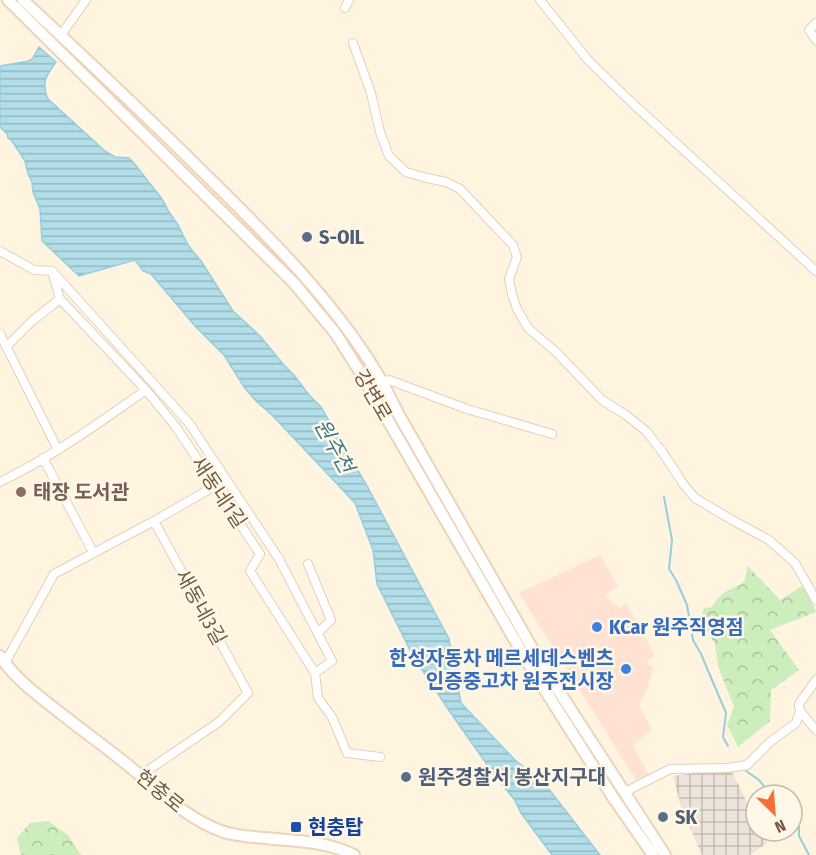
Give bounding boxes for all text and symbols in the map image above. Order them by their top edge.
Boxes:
place label: S-OIL [319,225,365,249]
marker: S-OIL [300,230,314,244]
street label: 강변로 [349,365,397,425]
water label: 원주천 [309,414,361,480]
street label: 새동네1길 [186,452,252,532]
place label: 태장 도서관 [33,480,130,504]
marker: 태장 도서관 [14,485,28,499]
street label: 새동네3길 [170,565,232,649]
place label: KCar 원주직영점 [609,615,744,639]
marker: KCar 원주직영점 [590,620,604,634]
place label: 한성자동차 메르세데스벤츠 인증중고차 원주전시장 [389,646,614,693]
marker: 한성자동차 메르세데스벤츠 인증중고차 원주전시장 [619,662,633,676]
street label: 현충로 [131,764,189,818]
place label: 원주경찰서 봉산지구대 [418,765,606,789]
marker: 원주경찰서 봉산지구대 [399,770,413,784]
north arrow [744,783,804,843]
place label: SK [675,805,697,829]
marker: SK [656,810,670,824]
place label: 현충탑 [308,815,364,839]
text: N [772,816,788,837]
marker: 현충탑 [289,820,303,834]

